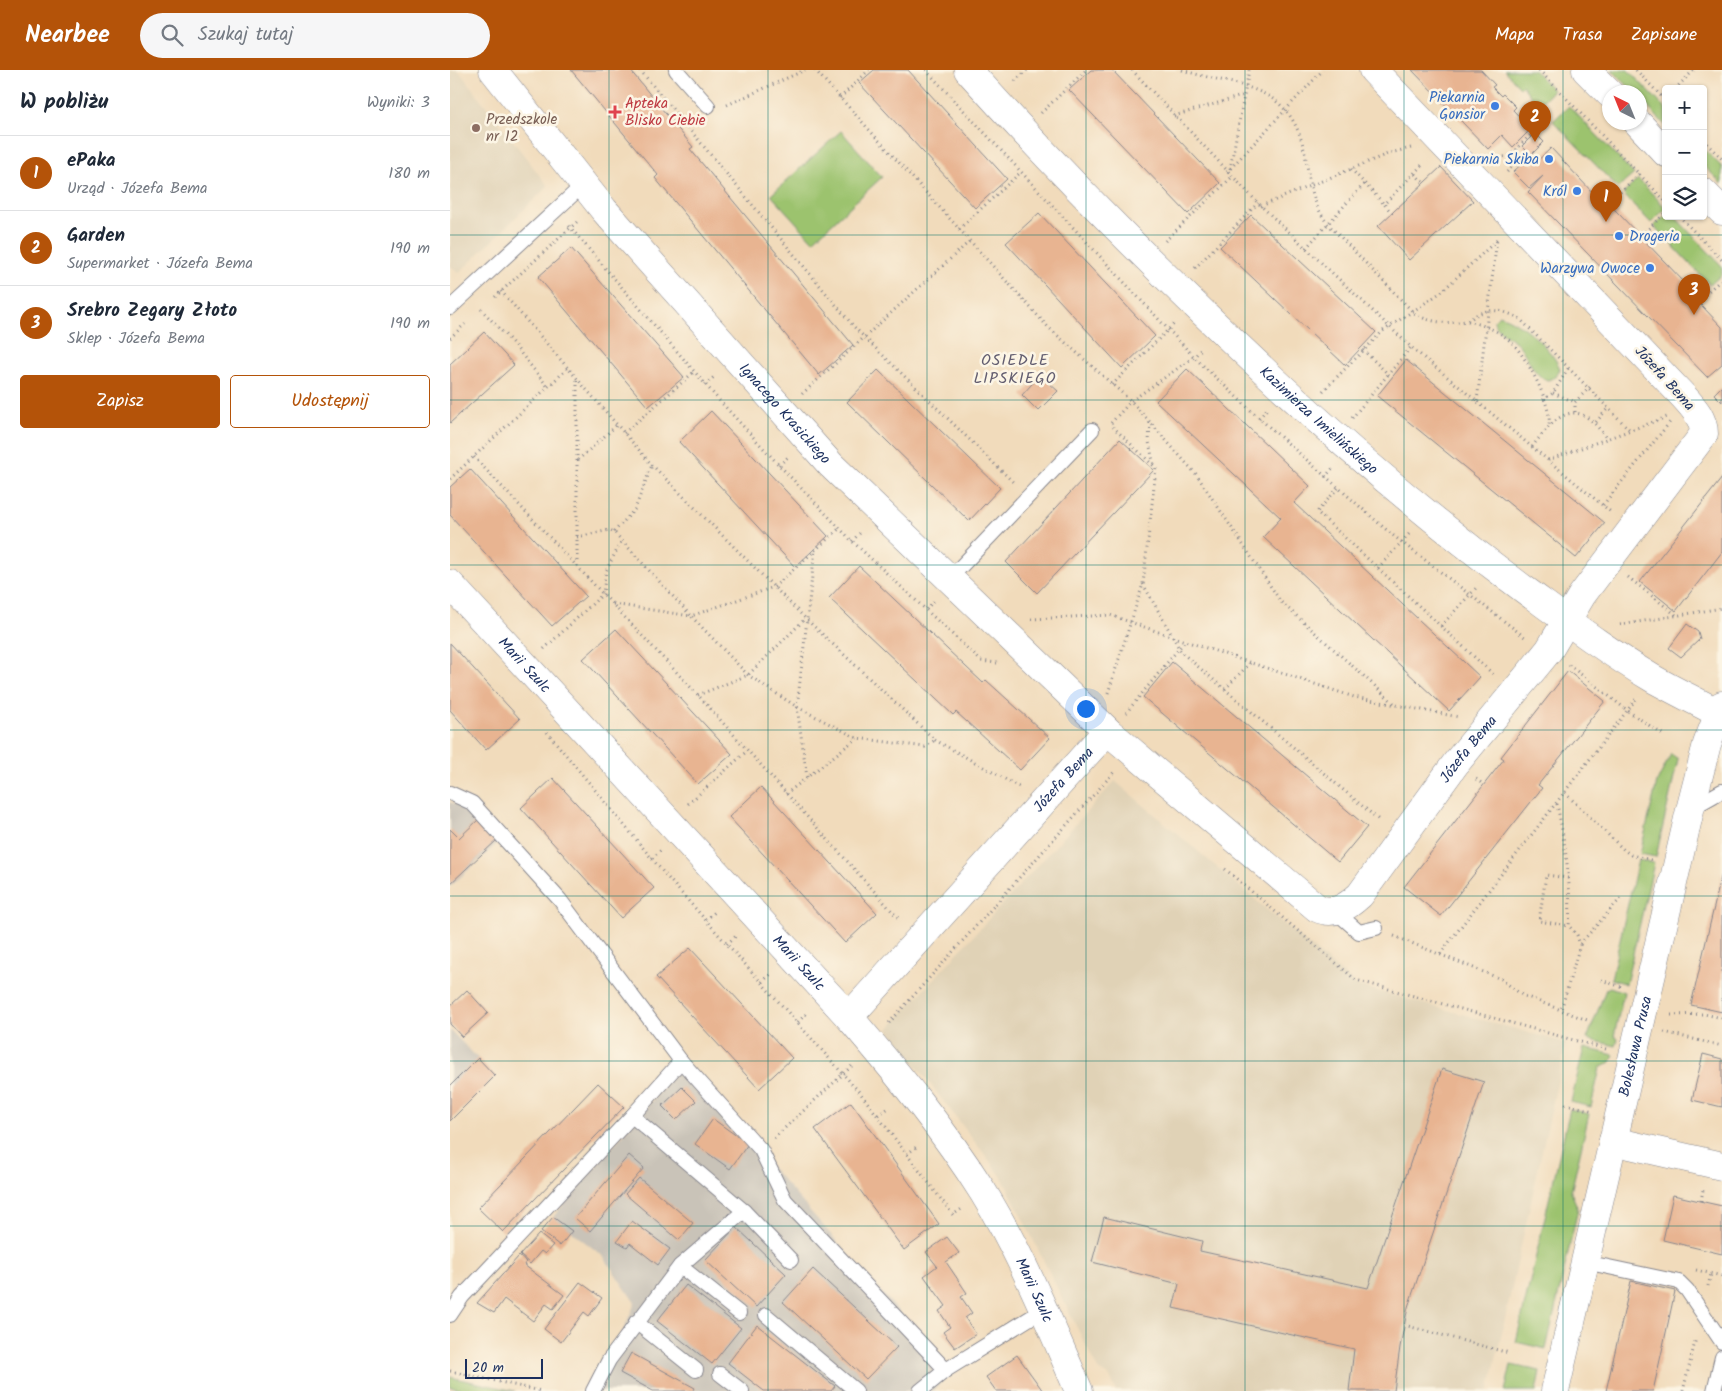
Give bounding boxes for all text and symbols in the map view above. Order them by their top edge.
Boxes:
search box [140,13,490,58]
text: Nearbee [25,16,110,55]
text: Szukaj tutaj [198,20,293,50]
icon: search [158,21,186,49]
text: Mapa [1495,21,1535,50]
text: Trasa [1563,21,1603,50]
text: Zapisane [1631,21,1697,50]
north arrow [1602,85,1647,130]
map controls [1662,85,1707,220]
button: + [1662,85,1707,130]
text: W pobliżu [20,86,108,119]
place label: Piekarnia Gonsior [1429,86,1486,127]
text: Wyniki: 3 [367,90,430,115]
place label: Apteka Blisko Ciebie [625,92,706,133]
marker: Piekarnia Gonsior [1489,100,1501,112]
pin: 2 [1519,101,1551,142]
marker: Apteka Blisko Ciebie [609,106,621,118]
place label: Przedszkole nr 12 [486,108,557,149]
marker: Przedszkole nr 12 [470,122,482,134]
button: − [1662,130,1707,175]
text: ePaka [67,146,115,176]
place label: Piekarnia Skiba [1443,148,1539,172]
marker: Piekarnia Skiba [1543,153,1555,165]
text: 1 [34,161,38,186]
text: 180 m [388,161,430,186]
button: layers [1662,175,1707,220]
text: Urząd · Józefa Bema [67,176,208,201]
place label: Król [1543,180,1567,204]
pin: 1 [1590,181,1622,222]
marker: Król [1571,185,1583,197]
text: Garden [67,221,125,251]
place label: Drogeria [1629,225,1680,249]
marker: Drogeria [1613,230,1625,242]
text: 2 [31,236,41,261]
text: 190 m [390,236,430,261]
text: Supermarket · Józefa Bema [67,251,253,276]
place label: Warzywa Owoce [1540,257,1640,281]
marker: Warzywa Owoce [1644,262,1656,274]
pin: 3 [1678,274,1710,315]
text: Srebro Zegary Złoto [67,296,237,326]
text: 3 [32,311,40,336]
text: 190 m [390,311,430,336]
text: Sklep · Józefa Bema [67,326,205,351]
street label: Józefa Bema [1628,340,1700,417]
district label: OSIEDLE LIPSKIEGO [973,348,1057,391]
street label: Ignacego Krasickiego [732,358,836,470]
street label: Kazimierza Imielińskiego [1253,361,1383,481]
button: Zapisz [20,375,220,428]
button: Udostępnij [230,375,430,428]
street label: Marii Szulc [492,632,556,699]
your location [1073,696,1099,722]
street label: Józefa Bema [1434,710,1504,788]
street label: Józefa Bema [1028,742,1100,818]
street label: Marii Szulc [766,930,831,997]
street label: Bolesława Prusa [1613,994,1659,1099]
street label: Marii Szulc [1008,1254,1059,1327]
scale bar [465,1356,542,1379]
text: 20 m [472,1357,504,1379]

